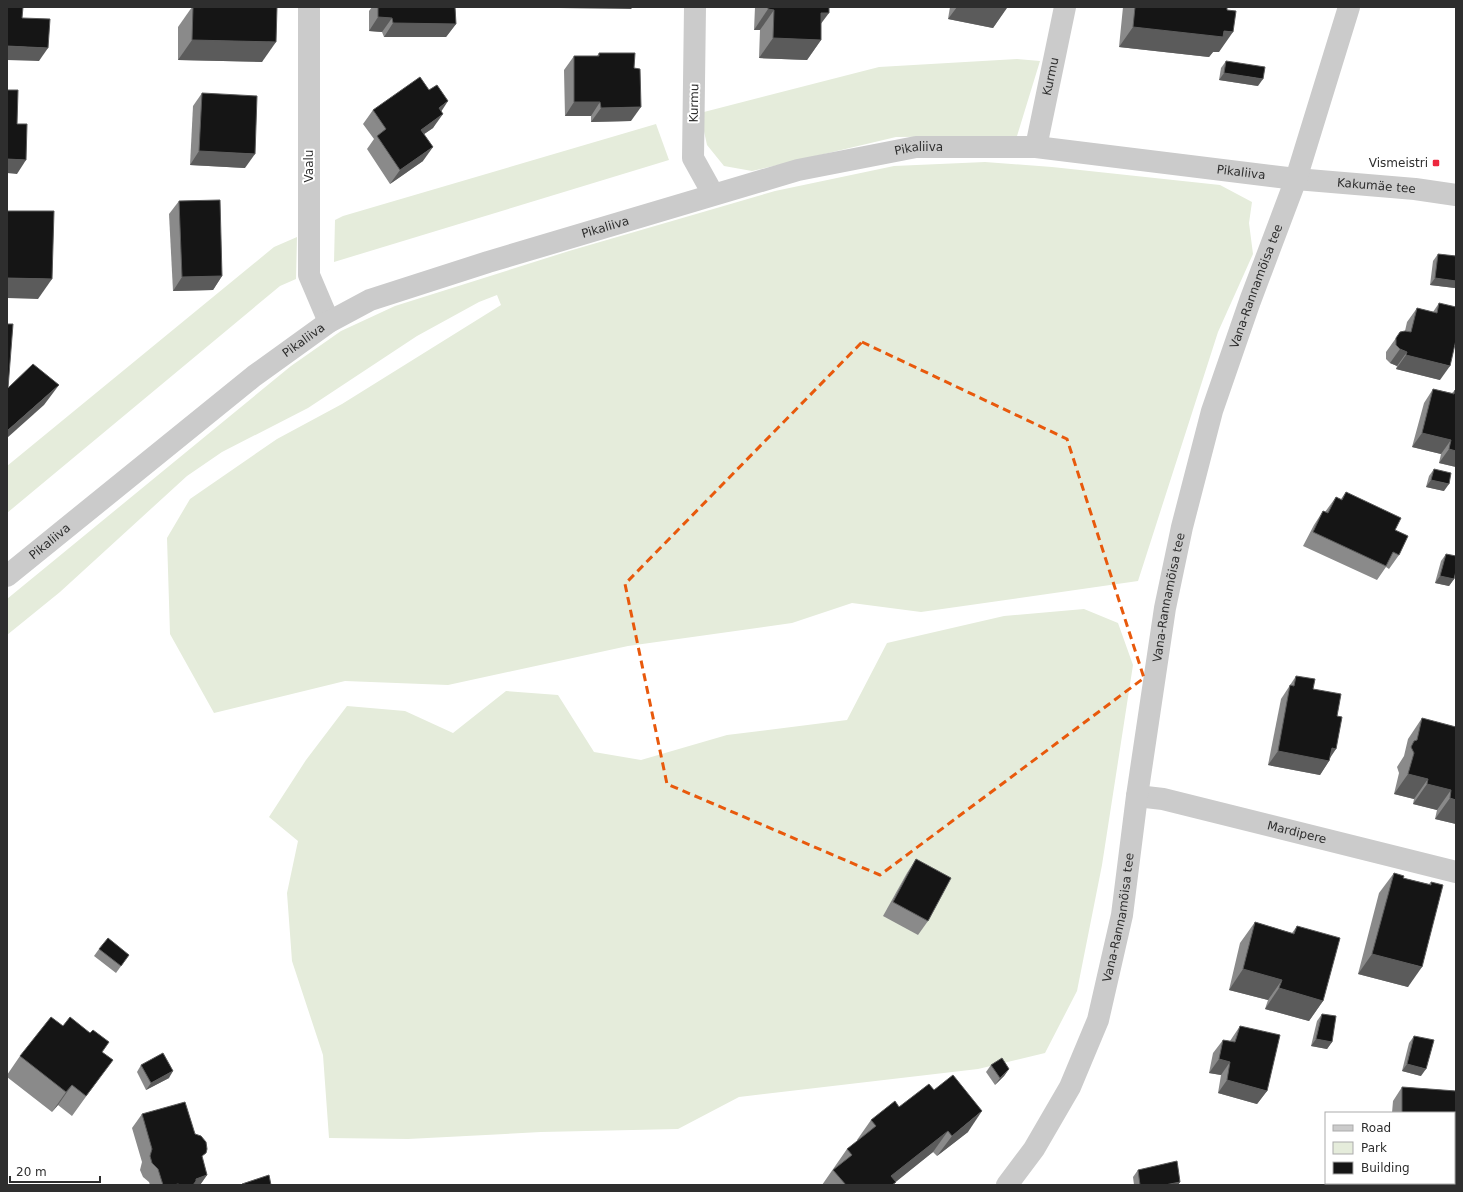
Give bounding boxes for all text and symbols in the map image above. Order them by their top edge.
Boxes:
street label: Kurmu [1040,56,1061,97]
street label: Kurmu [687,83,701,123]
street label: Pikaliiva [893,140,943,158]
street label: Vaalu [302,150,316,182]
place label: Vismeistri [1369,156,1428,170]
marker: Vismeistri [1431,158,1441,168]
street label: Pikaliiva [1216,162,1266,182]
street label: Kakumäe tee [1336,175,1416,196]
street label: Pikaliiva [580,214,631,241]
street label: Vana-Rannamõisa tee [1227,222,1285,350]
street label: Pikaliiva [280,320,328,360]
street label: Pikaliiva [26,521,73,562]
street label: Vana-Rannamõisa tee [1150,532,1188,663]
street label: Mardipere [1266,818,1328,846]
street label: Vana-Rannamõisa tee [1100,852,1137,984]
legend [1325,1112,1455,1184]
text: Road [1361,1121,1391,1135]
text: Park [1361,1141,1387,1155]
scale bar [10,1158,100,1184]
text: Building [1361,1161,1410,1175]
text: 20 m [16,1165,47,1179]

